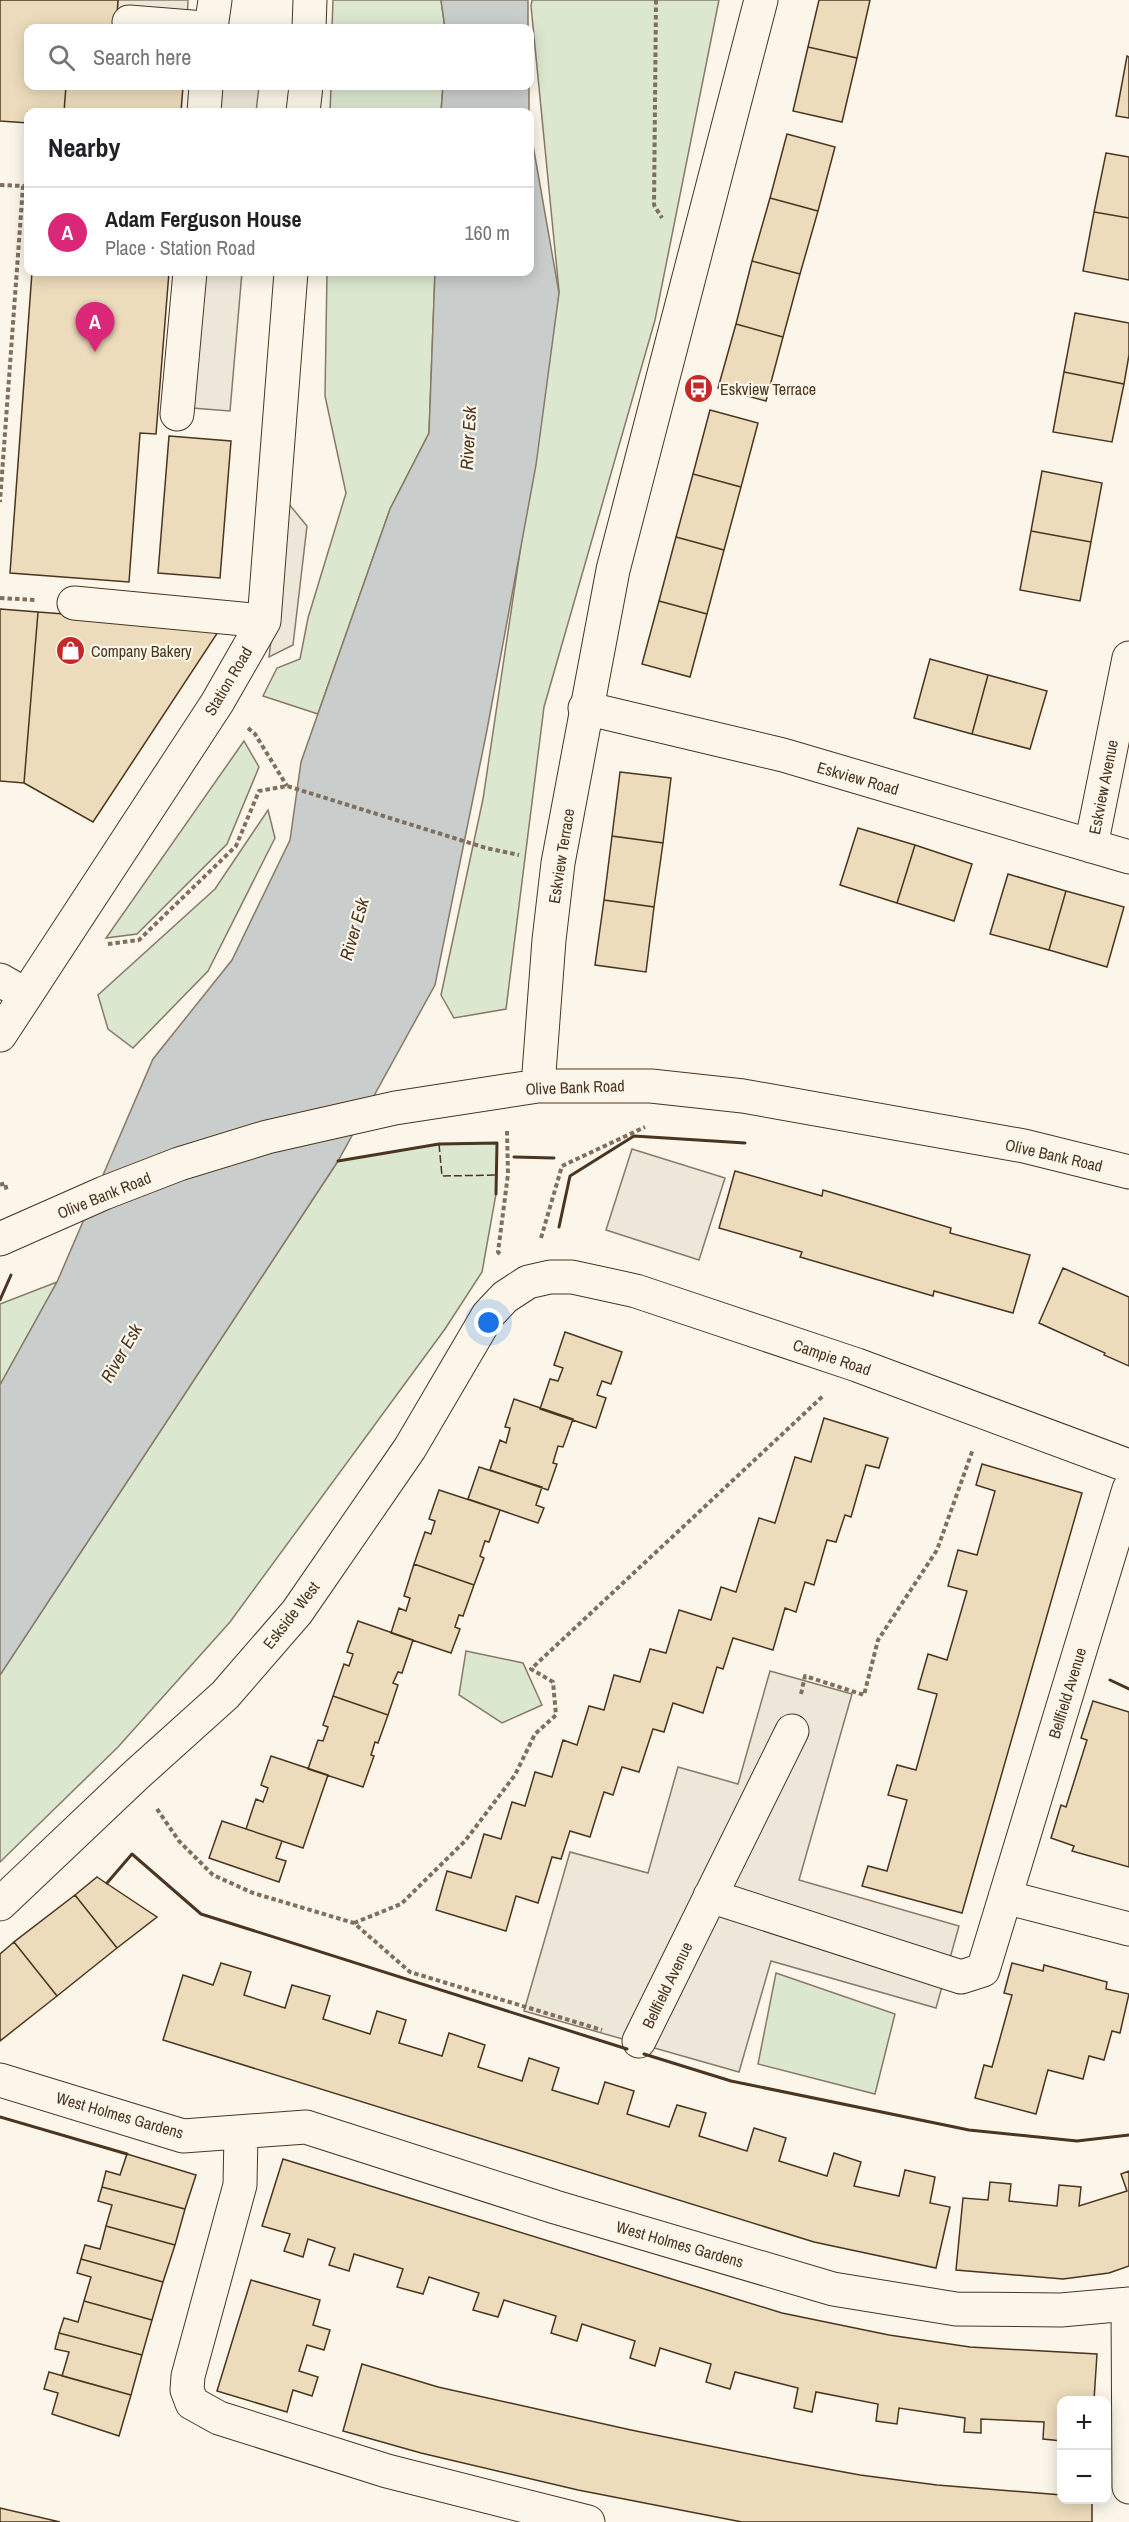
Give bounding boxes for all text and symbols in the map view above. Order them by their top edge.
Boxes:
search box [24,24,534,90]
icon: search [45,41,78,74]
text: Search here [93,42,191,72]
text: Nearby [48,130,120,165]
text: Adam Ferguson House [105,204,302,234]
text: A [62,219,73,246]
text: 160 m [464,219,510,246]
text: Place · Station Road [105,234,255,261]
pin: A [76,302,115,352]
bus stop icon: Eskview Terrace [683,373,715,405]
place label: Eskview Terrace [720,378,816,400]
water label: River Esk [454,405,482,471]
shop icon: Company Bakery [54,635,86,667]
place label: Company Bakery [91,640,192,662]
street label: Station Road [199,643,257,719]
street label: Eskview Avenue [1083,738,1123,836]
street label: Eskview Road [815,756,901,800]
street label: Eskview Terrace [543,807,579,905]
water label: River Esk [333,894,375,963]
street label: Olive Bank Road [525,1074,625,1100]
street label: Olive Bank Road [1003,1133,1105,1177]
street label: Olive Bank Road [54,1166,154,1224]
your location [474,1308,503,1337]
water label: River Esk [94,1319,148,1387]
street label: Campie Road [790,1333,874,1381]
street label: Eskside West [258,1576,325,1653]
street label: Bellfield Avenue [1043,1645,1091,1741]
street label: Bellfield Avenue [637,1938,697,2032]
street label: West Holmes Gardens [54,2086,186,2144]
street label: West Holmes Gardens [614,2215,746,2273]
map controls [1057,2396,1111,2504]
button: + [1057,2396,1111,2450]
button: − [1057,2450,1111,2504]

